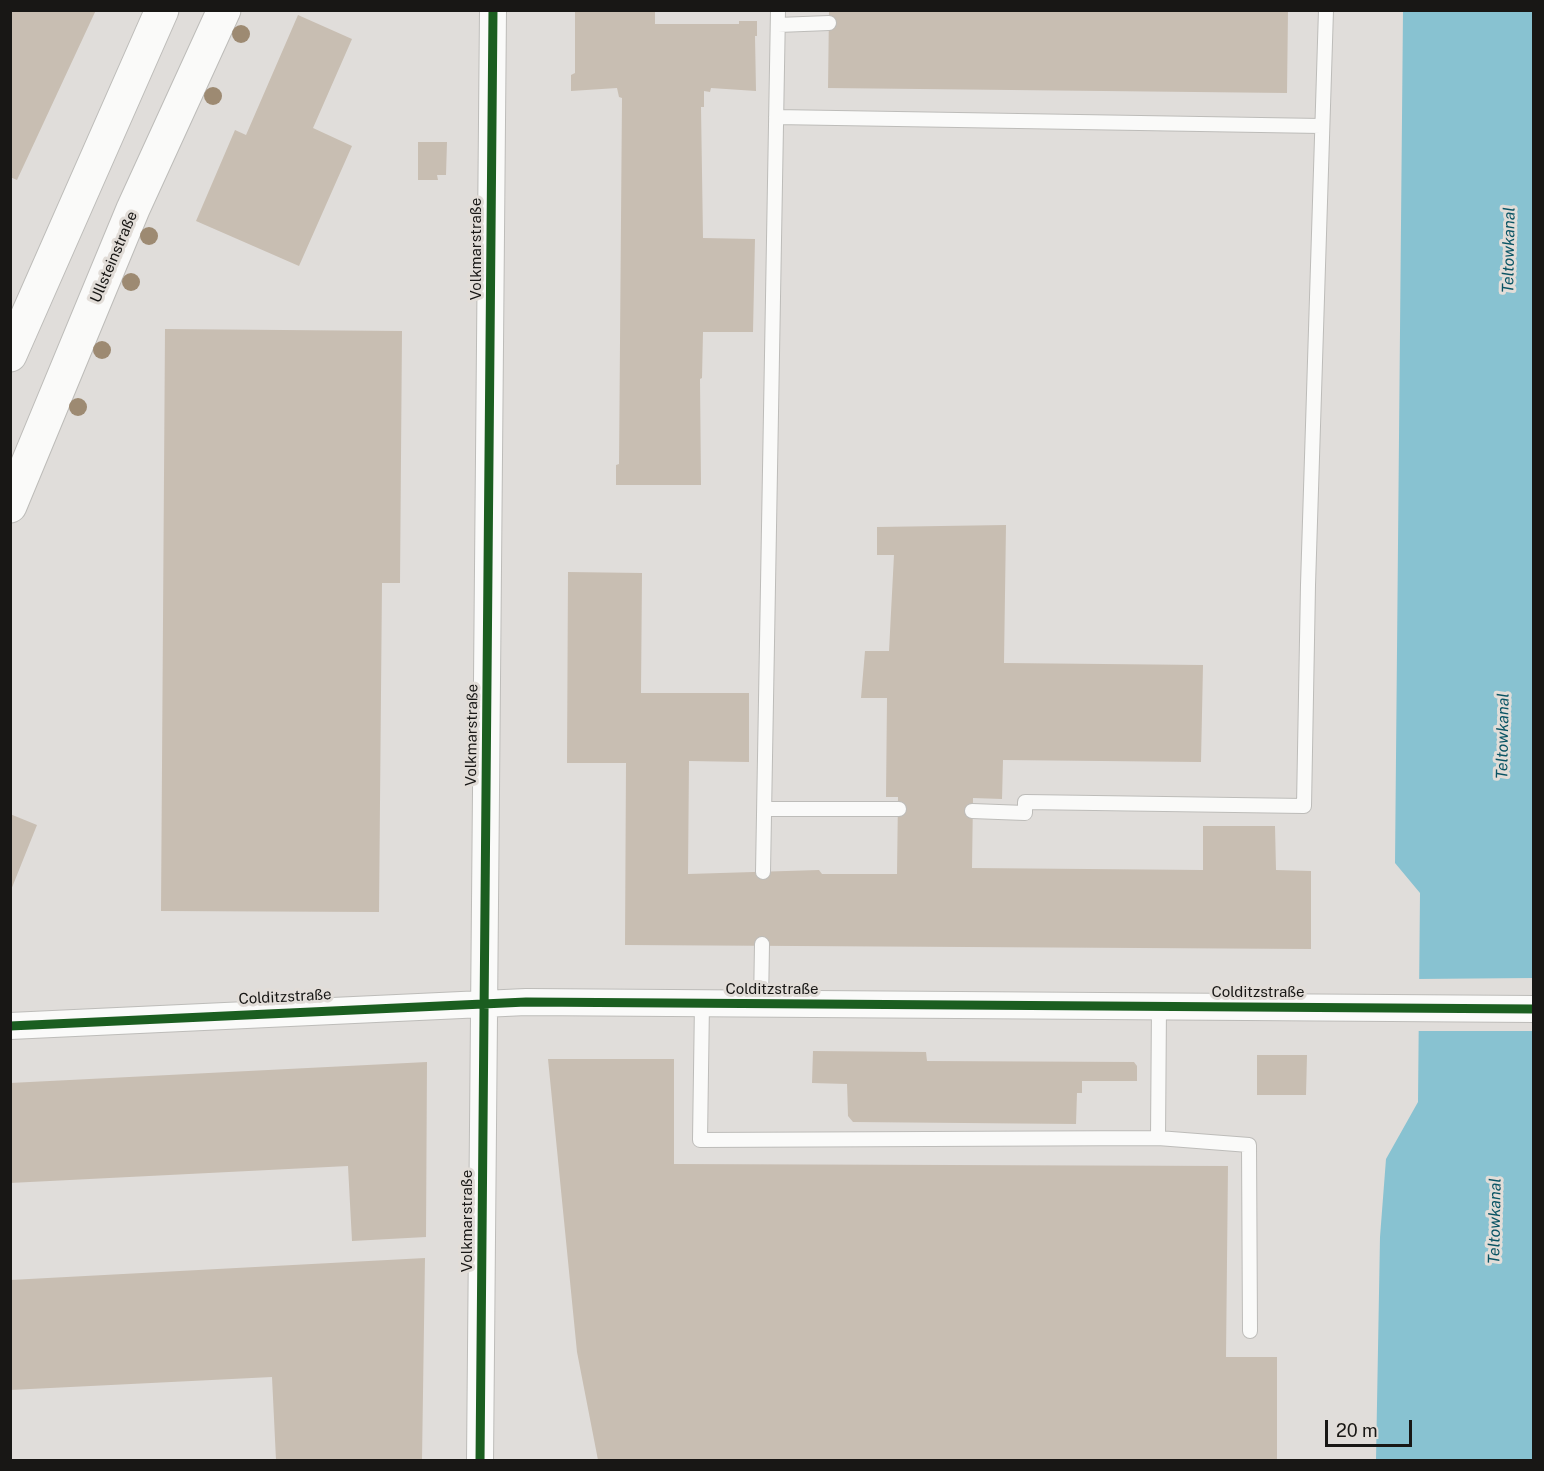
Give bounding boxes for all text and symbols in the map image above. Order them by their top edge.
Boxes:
street label: Volkmarstraße [467,198,485,300]
water label: Teltowkanal [1499,207,1519,293]
street label: Ullsteinstraße [87,209,141,305]
street label: Volkmarstraße [462,684,482,786]
water label: Teltowkanal [1493,693,1513,779]
street label: Colditzstraße [725,980,819,998]
street label: Colditzstraße [1211,983,1305,1001]
street label: Colditzstraße [238,986,332,1008]
street label: Volkmarstraße [458,1170,476,1272]
water label: Teltowkanal [1485,1178,1505,1264]
scale bar [1328,1408,1415,1446]
text: 20 m [1336,1420,1378,1441]

